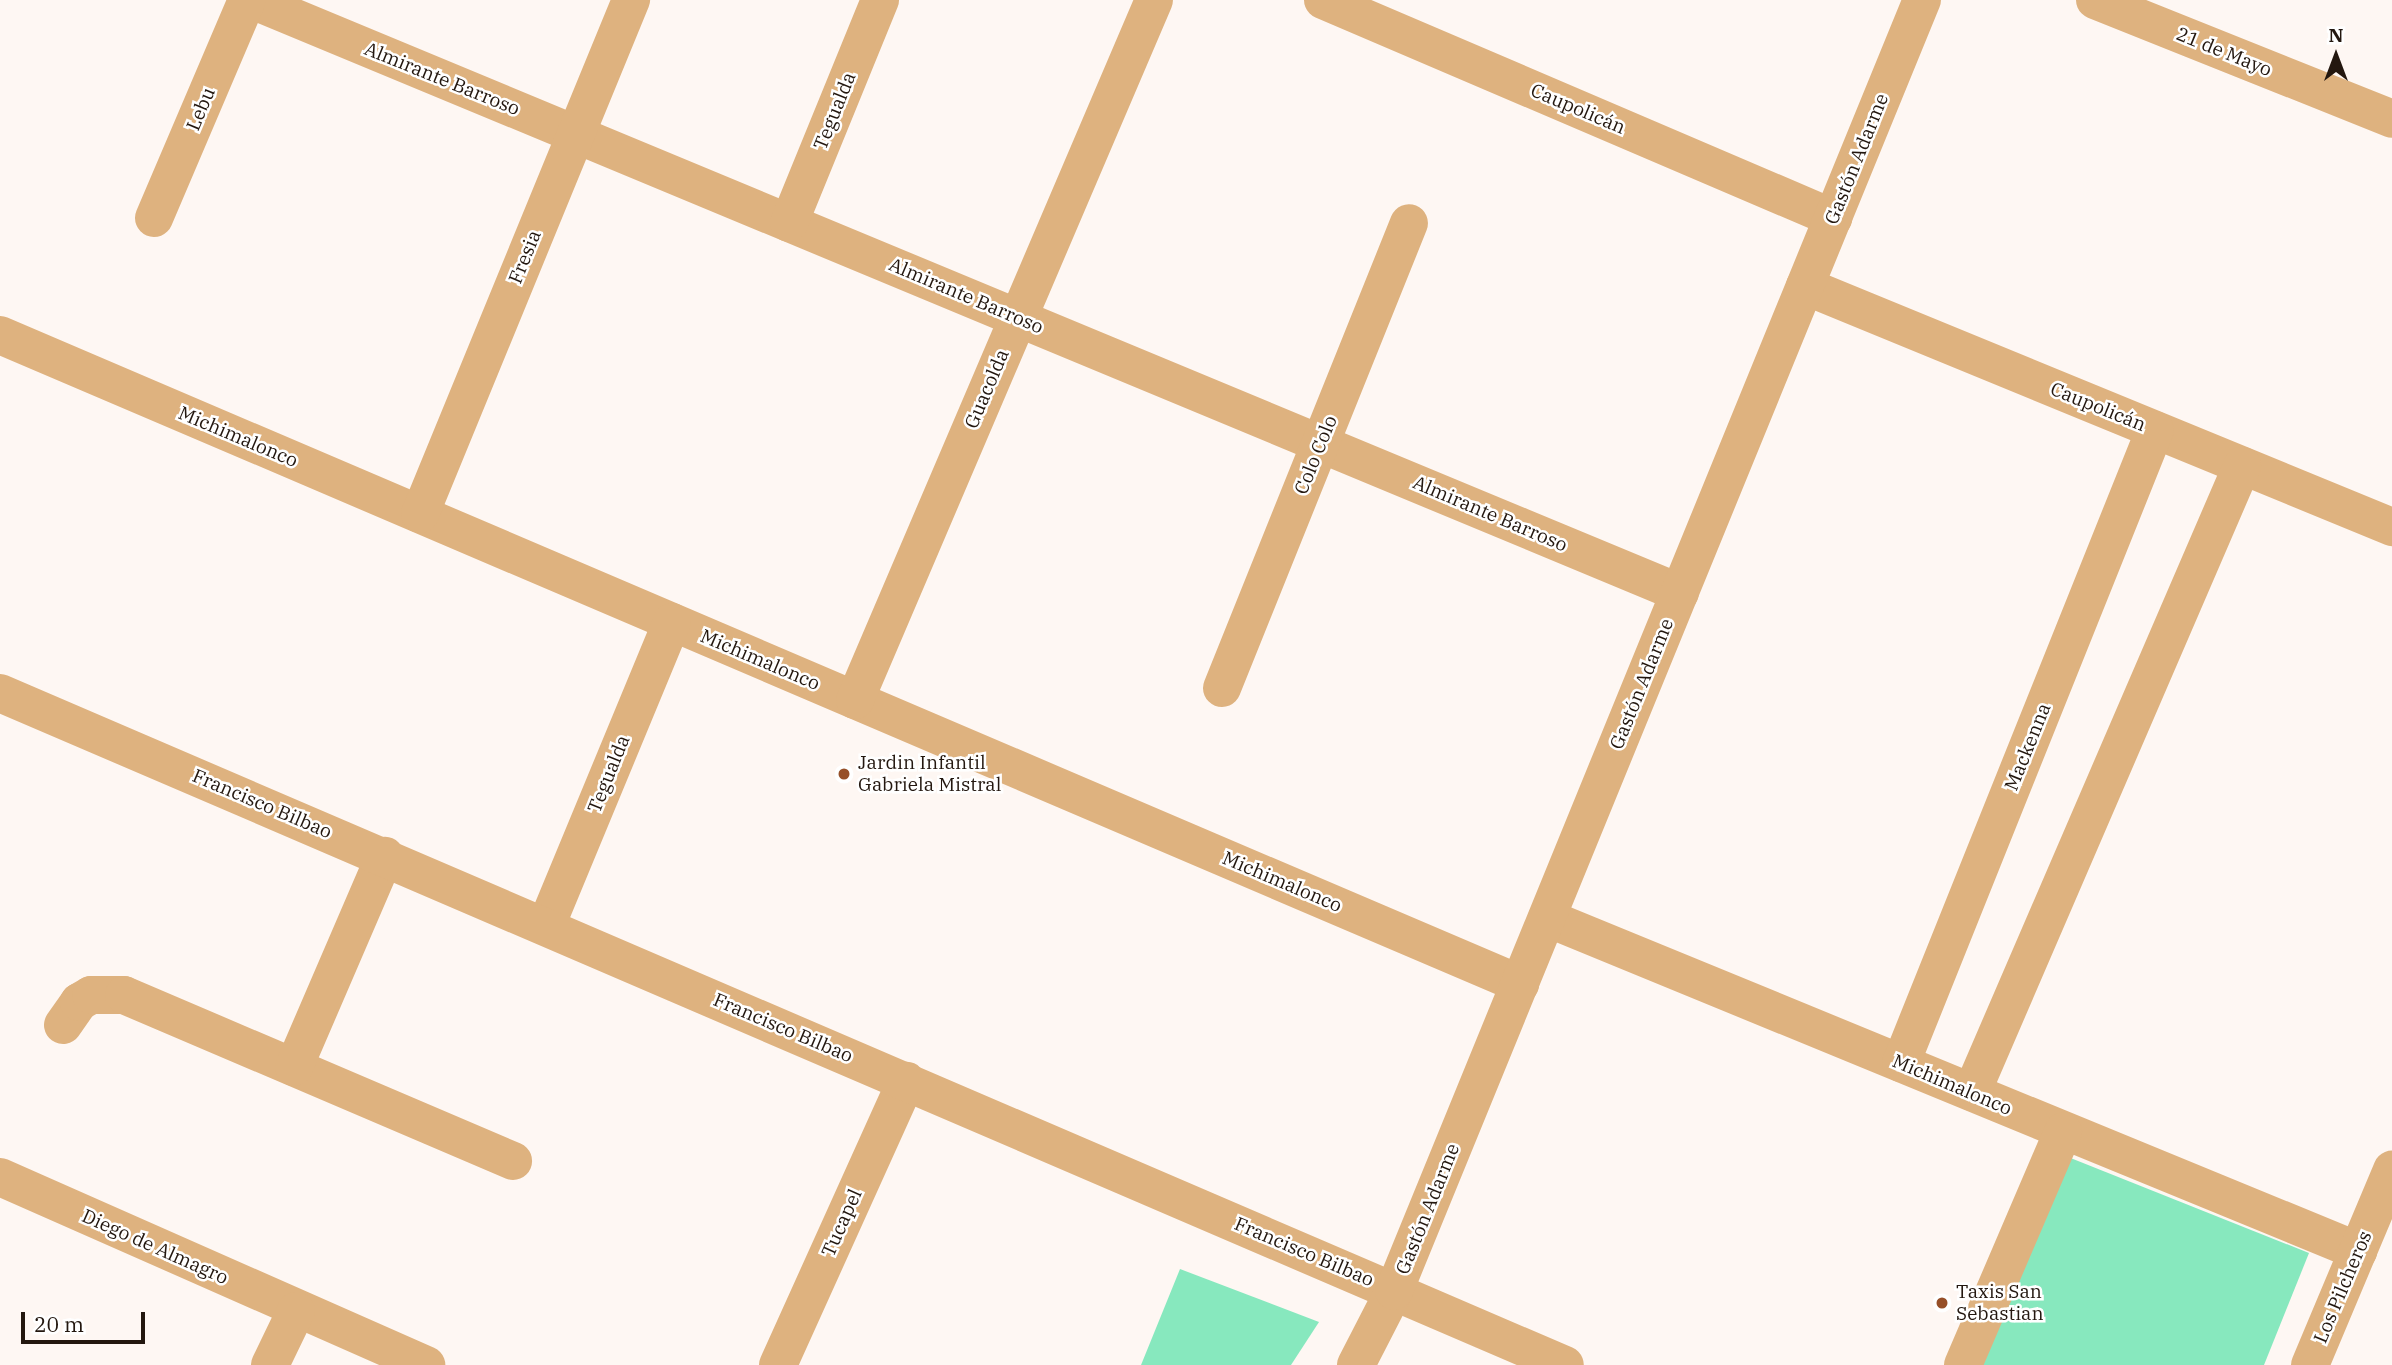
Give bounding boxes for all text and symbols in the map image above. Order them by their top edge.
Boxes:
north arrow [2301,21,2371,91]
street label: 21 de Mayo [2173,23,2275,81]
text: N [2328,23,2344,47]
street label: Almirante Barroso [361,37,523,121]
street label: Tegualda [809,69,861,153]
street label: Caupolicán [1527,79,1629,139]
street label: Lebu [182,84,220,134]
street label: Gastón Adarme [1820,90,1894,228]
street label: Fresia [504,227,546,287]
street label: Almirante Barroso [885,253,1047,339]
street label: Guacolda [960,346,1014,432]
street label: Caupolicán [2047,378,2149,436]
street label: Michimalonco [175,402,301,472]
street label: Colo Colo [1290,412,1342,498]
street label: Almirante Barroso [1409,471,1571,557]
street label: Gastón Adarme [1605,615,1679,753]
street label: Michimalonco [697,625,823,695]
street label: Mackenna [2000,700,2056,794]
street label: Tegualda [583,732,635,816]
place label: Jardin Infantil Gabriela Mistral [858,752,1001,796]
street label: Francisco Bilbao [189,764,335,844]
marker: Jardin Infantil Gabriela Mistral [836,766,852,782]
street label: Michimalonco [1219,847,1345,917]
street label: Francisco Bilbao [710,988,856,1068]
street label: Michimalonco [1889,1050,2015,1120]
street label: Gastón Adarme [1391,1140,1465,1278]
street label: Tucapel [817,1186,867,1260]
street label: Diego de Almagro [78,1205,232,1289]
street label: Francisco Bilbao [1231,1212,1377,1292]
street label: Los Pilcheros [2309,1228,2377,1346]
place label: Taxis San Sebastian [1956,1281,2044,1325]
marker: Taxis San Sebastian [1934,1295,1950,1311]
scale bar [24,1298,149,1342]
text: 20 m [34,1310,84,1338]

